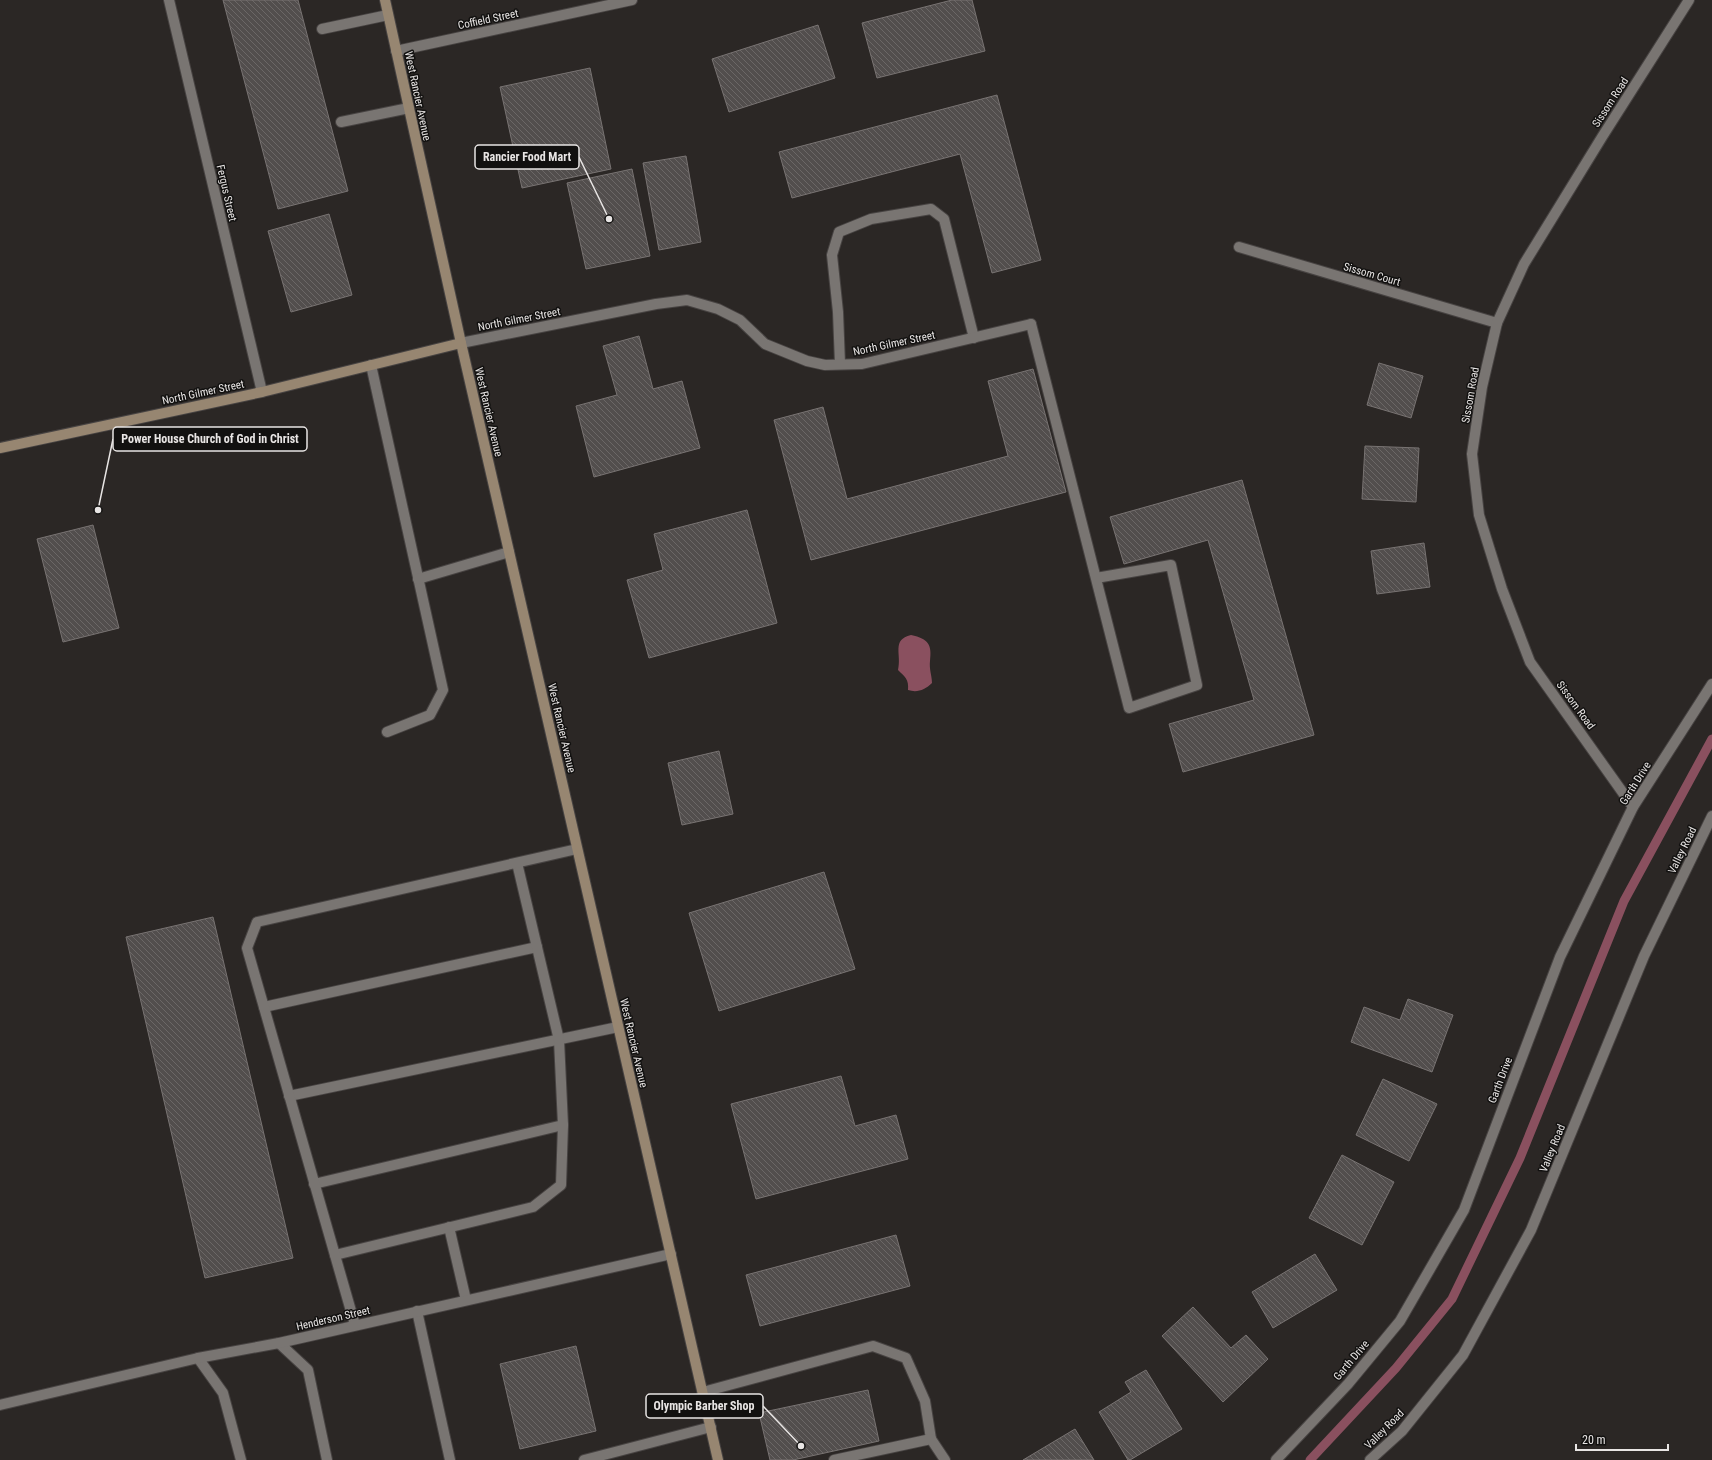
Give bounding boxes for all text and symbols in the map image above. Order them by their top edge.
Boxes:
street label: Coffield Street [457,7,519,32]
street label: West Rancier Avenue [402,50,433,142]
street label: Sissom Road [1590,75,1631,130]
callout: Rancier Food Mart [475,145,579,169]
text: Rancier Food Mart [483,150,571,164]
street label: Fergus Street [214,164,239,223]
street label: Sissom Court [1342,260,1402,289]
street label: North Gilmer Street [477,305,561,334]
street label: North Gilmer Street [852,328,936,359]
street label: West Rancier Avenue [472,366,505,458]
street label: Sissom Road [1459,366,1482,424]
street label: North Gilmer Street [161,377,245,408]
callout: Power House Church of God in Christ [113,427,307,451]
text: Power House Church of God in Christ [121,432,299,446]
street label: Sissom Road [1554,679,1598,732]
street label: West Rancier Avenue [545,682,578,774]
street label: Garth Drive [1617,759,1654,807]
street label: Valley Road [1666,825,1699,876]
street label: West Rancier Avenue [617,997,650,1089]
street label: Garth Drive [1486,1055,1515,1105]
street label: Valley Road [1537,1122,1568,1174]
street label: Henderson Street [295,1304,371,1333]
street label: Garth Drive [1331,1338,1372,1383]
callout: Olympic Barber Shop [646,1394,763,1418]
text: Olympic Barber Shop [654,1399,754,1413]
street label: Valley Road [1362,1407,1407,1452]
scale bar [1576,1426,1668,1452]
text: 20 m [1582,1433,1606,1447]

